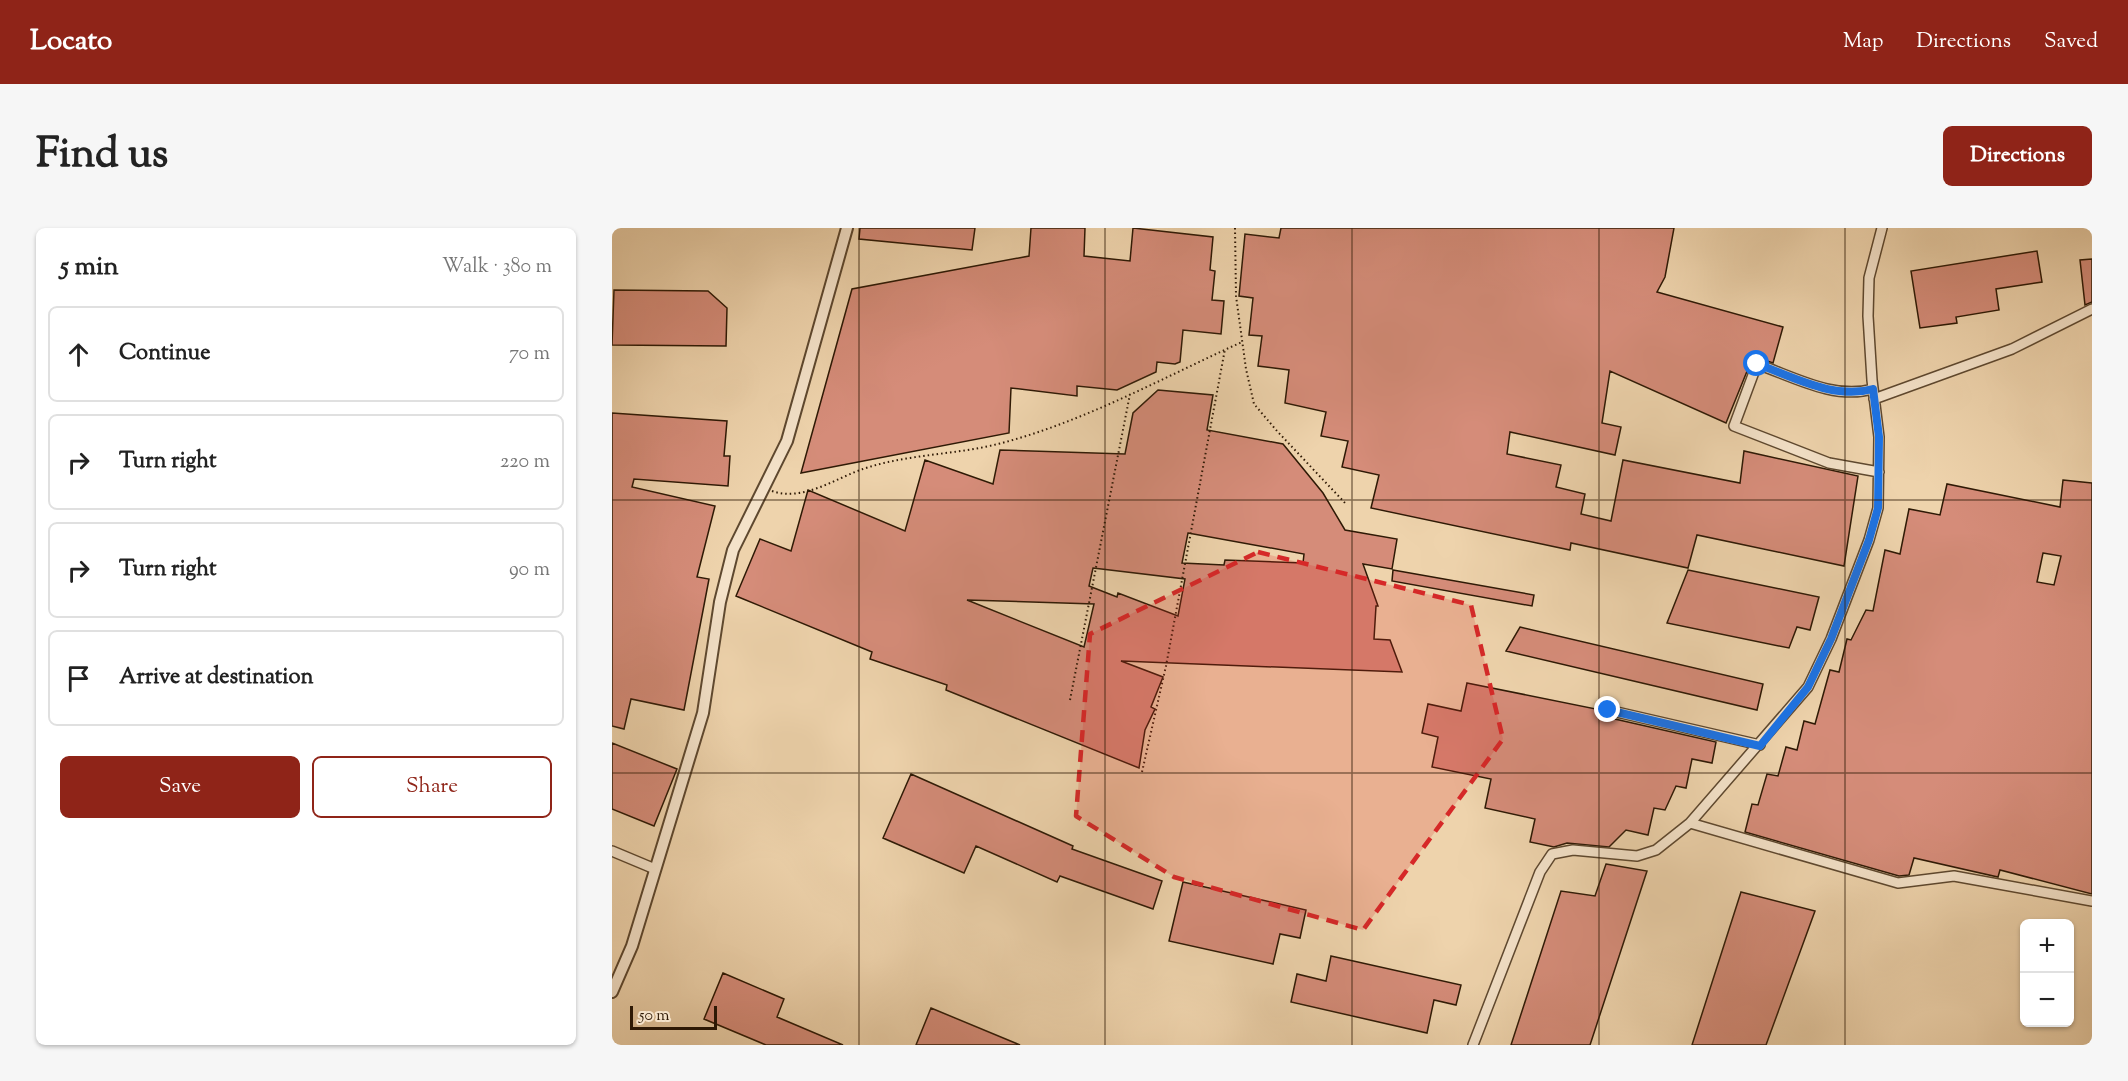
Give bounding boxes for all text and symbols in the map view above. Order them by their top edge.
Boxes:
text: Locato [30,22,112,62]
text: Map [1843,27,1883,57]
text: Directions [1916,27,2011,57]
text: Saved [2044,27,2098,57]
text: Find us [36,126,168,186]
button: Directions [1943,126,2092,186]
text: 5 min [60,249,119,286]
text: Walk · 380 m [442,253,552,282]
icon: ahead [62,338,95,371]
text: Continue [119,338,210,370]
text: 70 m [509,340,550,369]
route start [1743,350,1769,376]
icon: right [62,446,95,479]
text: Turn right [119,446,216,478]
text: 220 m [500,448,550,477]
icon: right [62,554,95,587]
text: Turn right [119,554,216,586]
text: 90 m [509,556,550,585]
icon: arrive [62,662,95,695]
text: Arrive at destination [119,662,314,694]
route end [1594,696,1620,722]
button: Save [60,756,300,818]
button: Share [312,756,552,818]
map controls [2020,919,2074,1027]
button: + [2020,919,2074,973]
button: − [2020,973,2074,1027]
scale bar [630,1003,717,1030]
text: 50 m [639,1005,670,1028]

